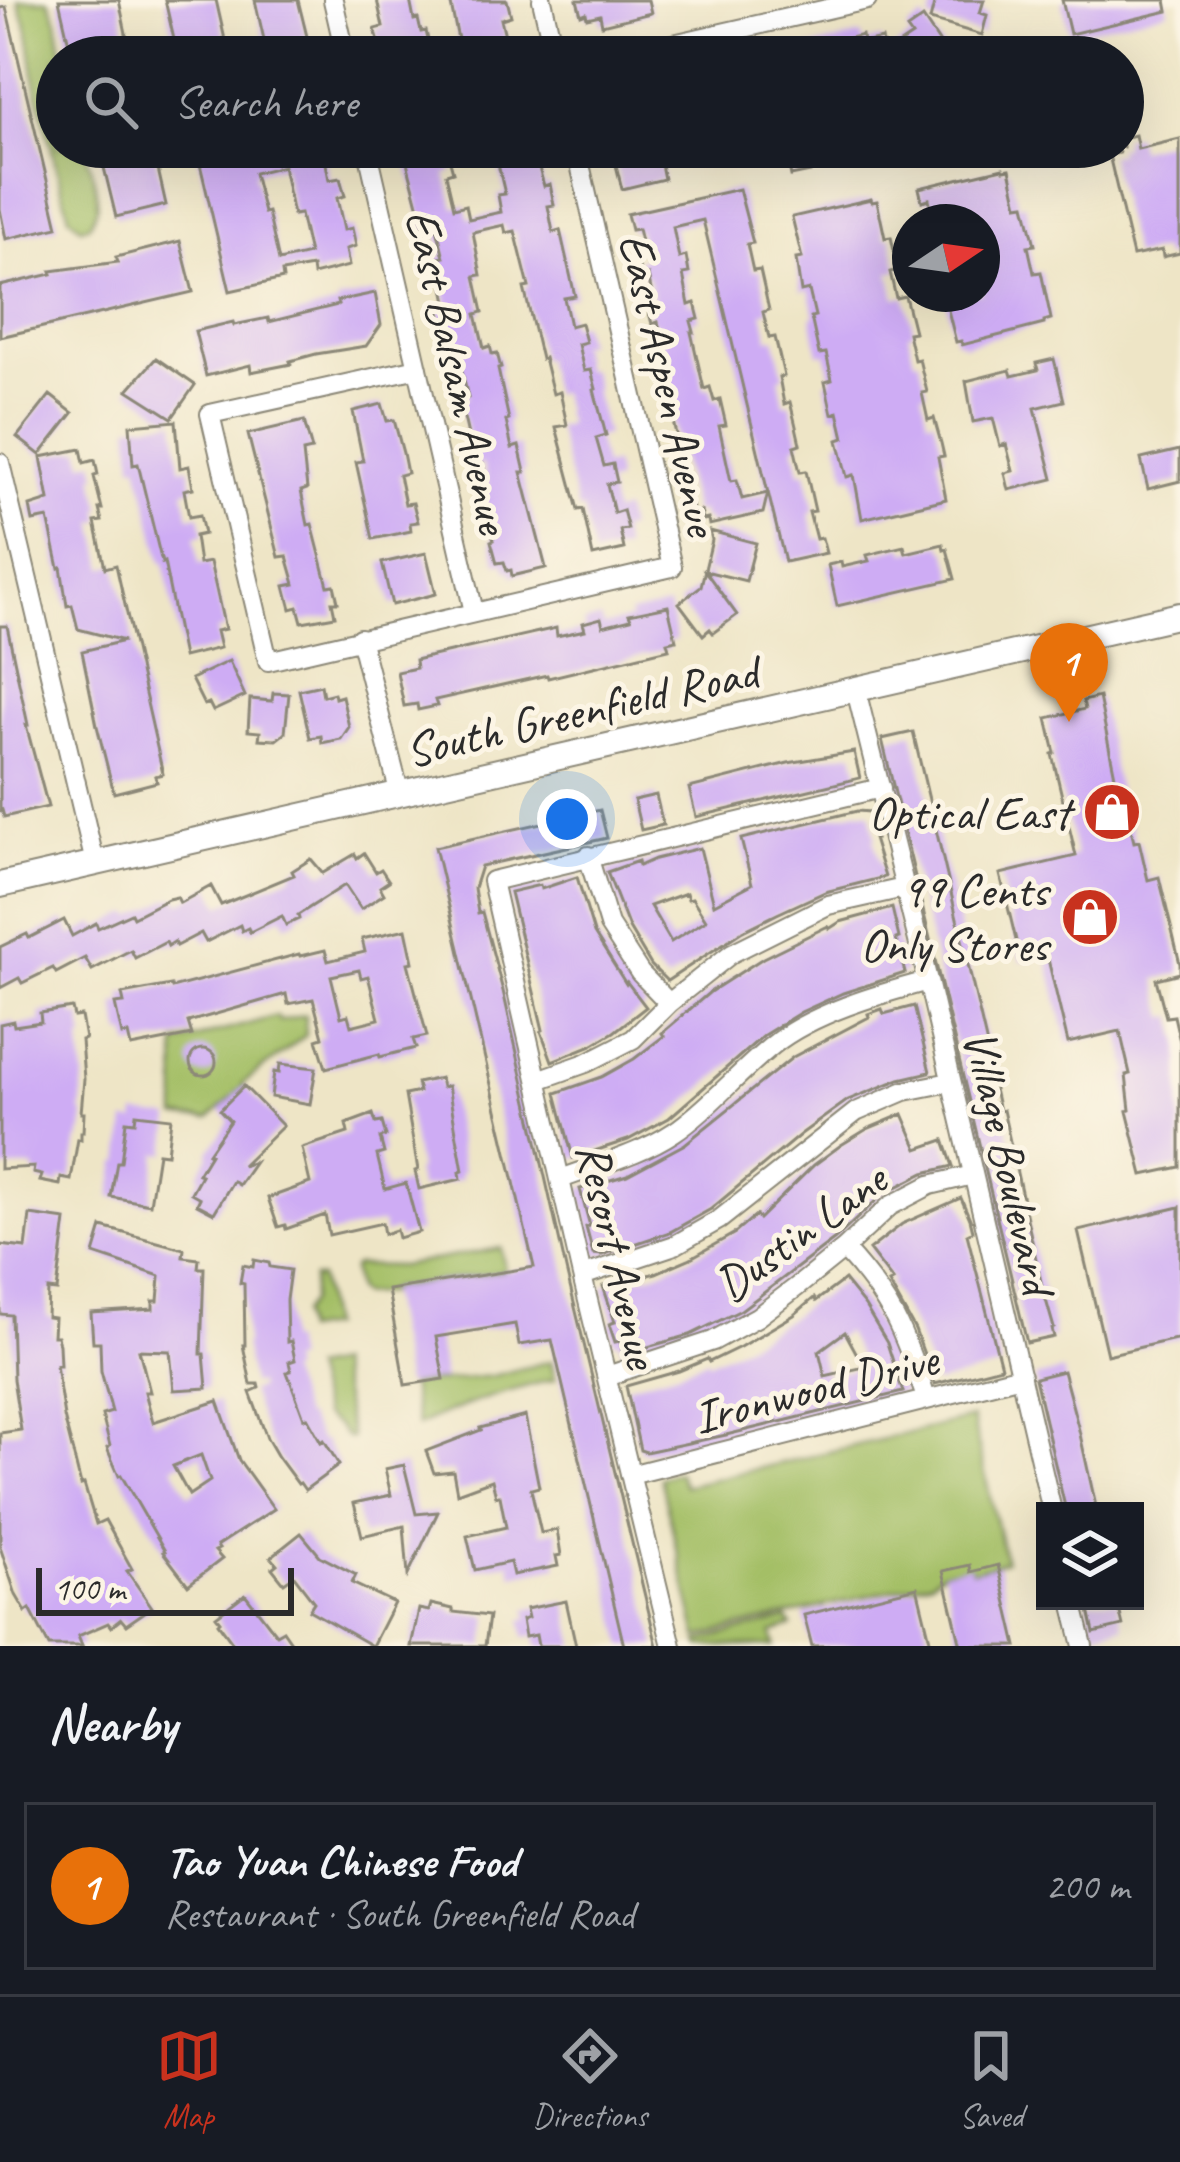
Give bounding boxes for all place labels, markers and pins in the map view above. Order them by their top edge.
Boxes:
pin: 1 [1030,623,1108,722]
shop icon: Optical East [1081,781,1143,843]
place label: Optical East [868,783,1076,843]
place label: 99 Cents Only Stores [860,860,1052,975]
shop icon: 99 Cents Only Stores [1059,886,1121,948]

